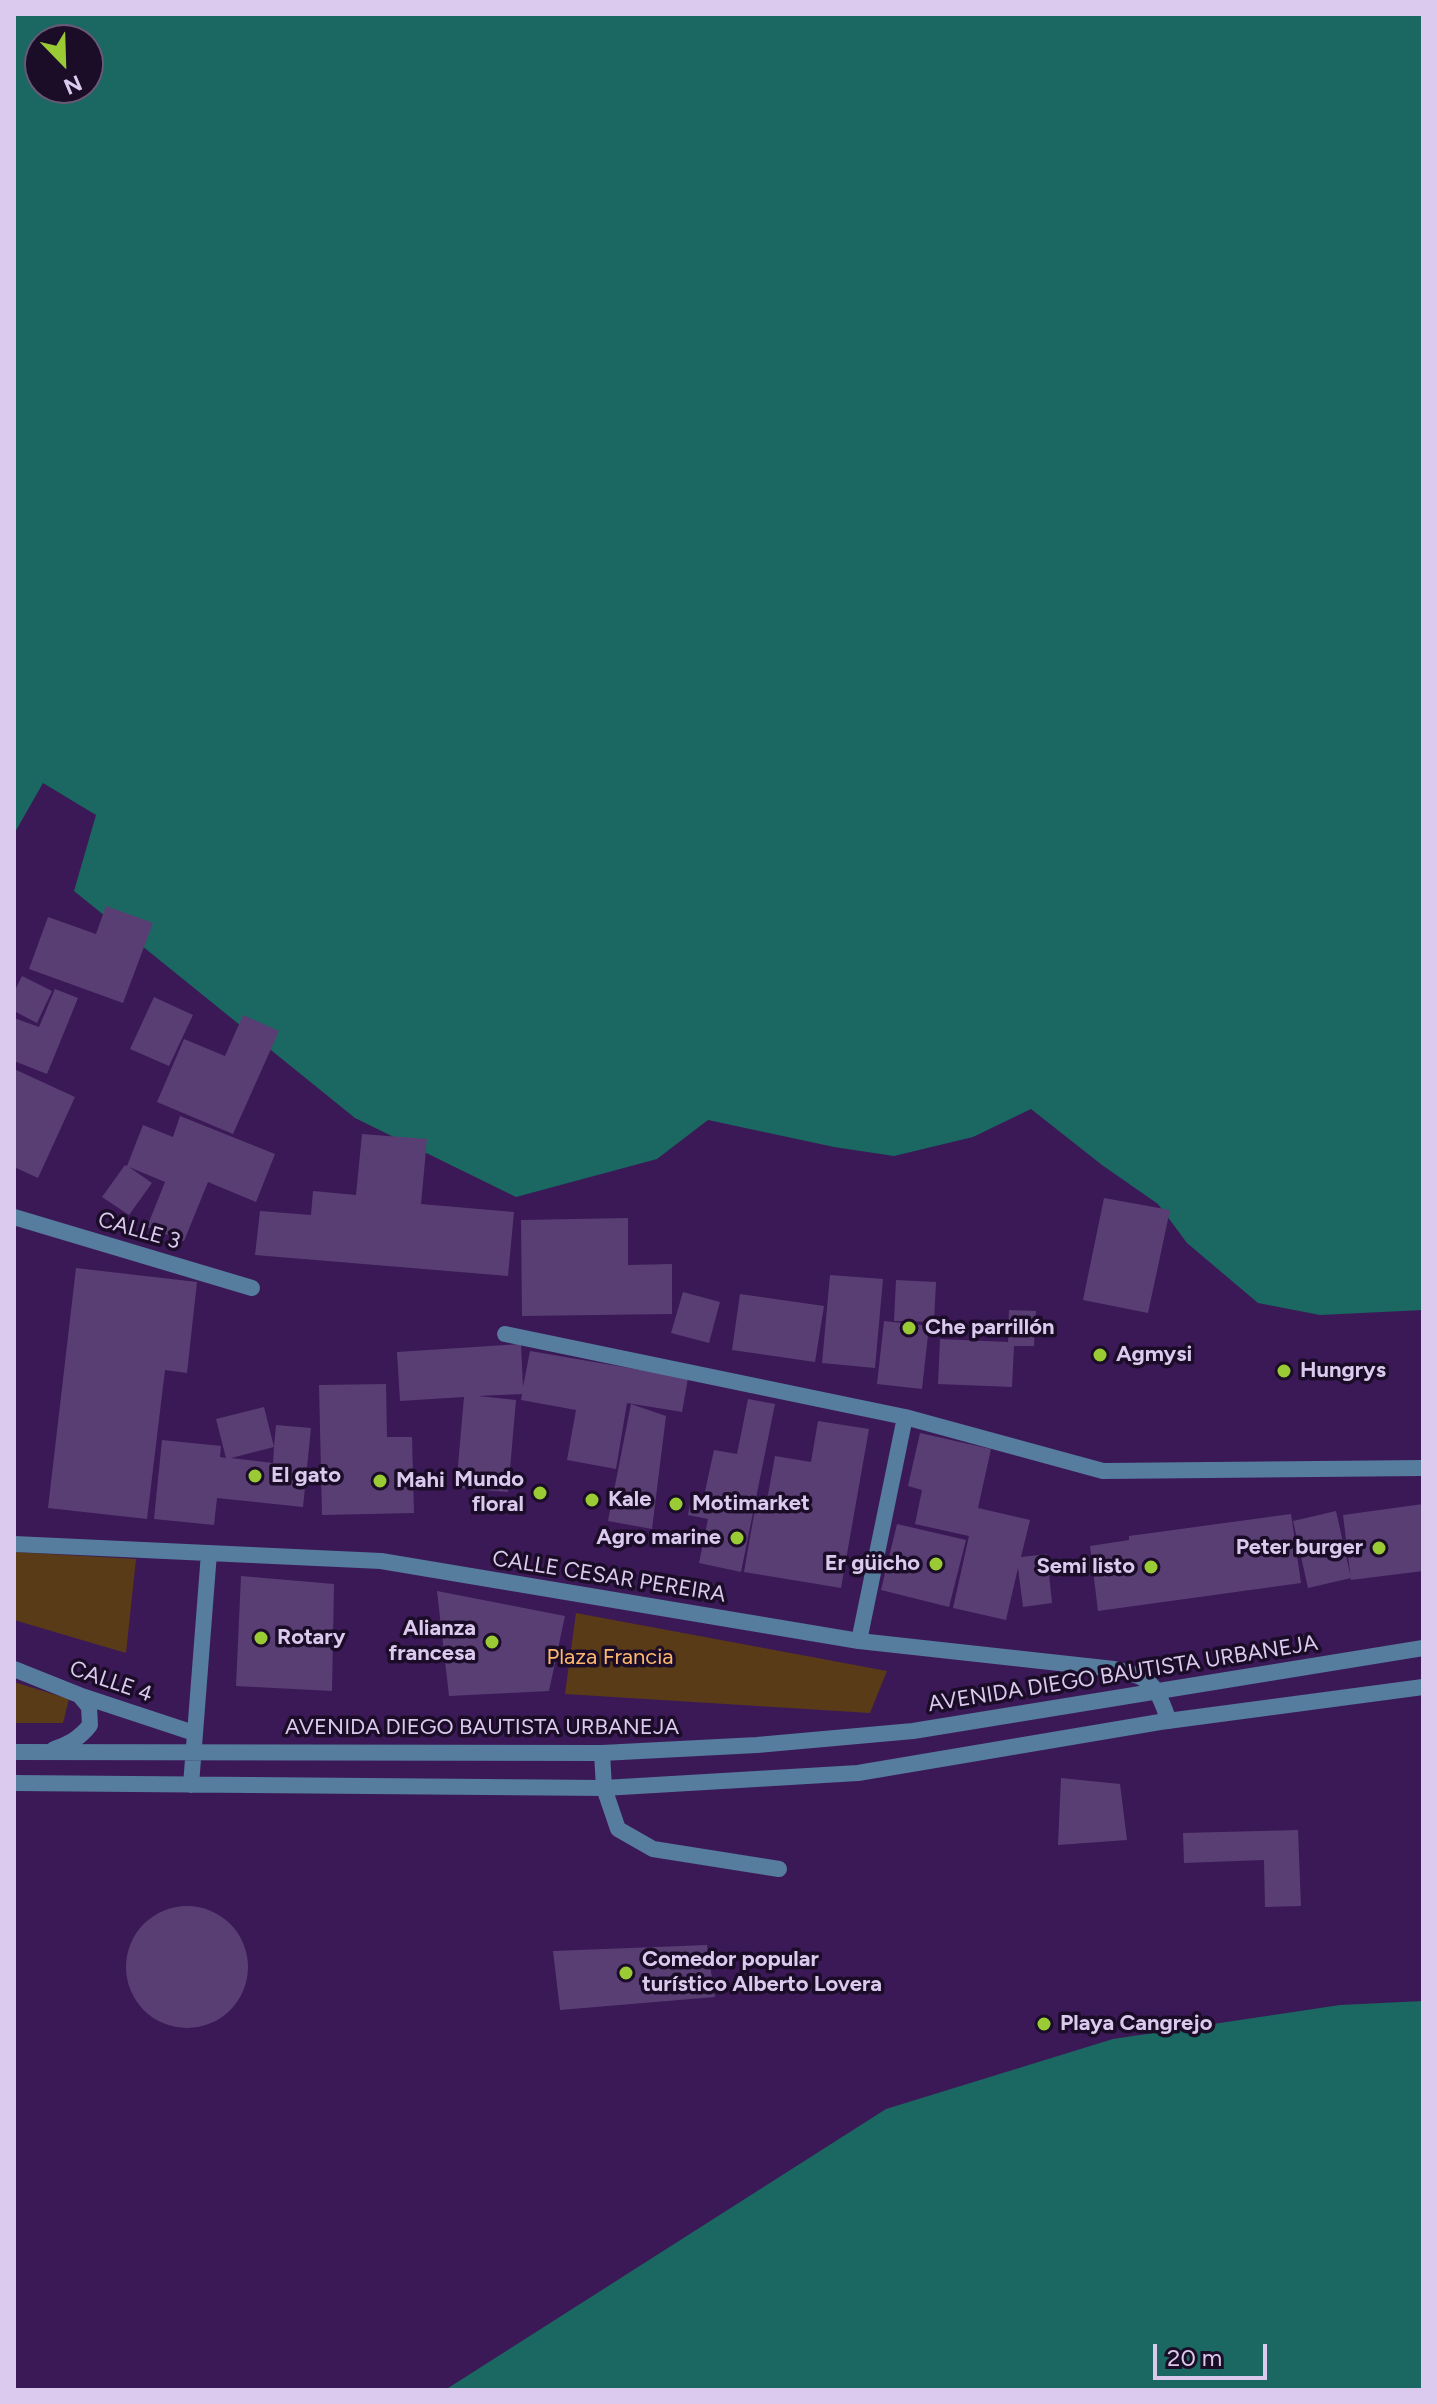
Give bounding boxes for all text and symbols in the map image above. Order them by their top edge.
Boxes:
north arrow [24,24,104,104]
text: N [60,69,86,100]
street label: CALLE 3 [95,1207,183,1255]
place label: Che parrillón [925,1315,1054,1341]
marker: Che parrillón [900,1319,918,1337]
place label: Agmysi [1116,1342,1192,1368]
marker: Agmysi [1091,1346,1109,1364]
place label: Hungrys [1300,1358,1386,1384]
marker: Hungrys [1275,1362,1293,1380]
place label: El gato [271,1463,341,1489]
marker: El gato [246,1467,264,1485]
place label: Mundo floral [454,1467,524,1518]
place label: Mahi [396,1468,445,1494]
marker: Mahi [371,1472,389,1490]
marker: Mundo floral [531,1484,549,1502]
place label: Kale [608,1487,651,1513]
marker: Kale [583,1491,601,1509]
place label: Motimarket [692,1491,810,1517]
marker: Motimarket [667,1495,685,1513]
place label: Agro marine [596,1525,721,1551]
marker: Agro marine [728,1529,746,1547]
place label: Peter burger [1236,1535,1363,1561]
marker: Peter burger [1370,1539,1388,1557]
street label: CALLE CESAR PEREIRA [490,1546,728,1608]
place label: Er güicho [825,1551,920,1577]
place label: Semi listo [1036,1554,1135,1580]
marker: Er güicho [927,1555,945,1573]
marker: Semi listo [1142,1558,1160,1576]
place label: Alianza francesa [389,1616,476,1668]
place label: Rotary [277,1625,345,1651]
marker: Rotary [252,1629,270,1647]
street label: AVENIDA DIEGO BAUTISTA URBANEJA [926,1630,1320,1718]
marker: Alianza francesa [483,1633,501,1651]
park label: Plaza Francia [546,1645,674,1671]
street label: CALLE 4 [66,1656,156,1708]
street label: AVENIDA DIEGO BAUTISTA URBANEJA [285,1715,679,1741]
place label: Comedor popular turístico Alberto Lovera [642,1947,882,1998]
marker: Comedor popular turístico Alberto Lovera [617,1964,635,1982]
place label: Playa Cangrejo [1060,2011,1212,2037]
marker: Playa Cangrejo [1035,2015,1053,2033]
scale bar [1157,2328,1271,2378]
text: 20 m [1167,2343,1222,2372]

